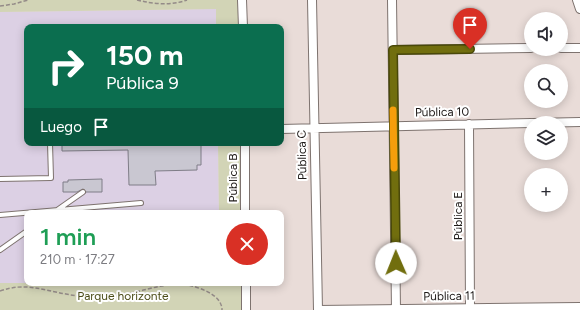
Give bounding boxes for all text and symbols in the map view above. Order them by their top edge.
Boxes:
pin [453,8,487,49]
map controls [524,12,568,212]
button: sound [524,12,568,56]
icon: arrive [459,14,481,36]
text: 150 m [106,38,183,72]
icon: right [40,40,92,92]
button: search [524,64,568,108]
text: Pública 9 [106,72,179,94]
street label: Pública 10 [415,105,470,119]
icon: arrive [90,116,112,138]
button: layers [524,116,568,160]
text: Luego [40,118,82,136]
street label: Pública C [295,129,309,180]
street label: Pública B [226,154,240,202]
button: + [524,168,568,212]
street label: Pública E [451,192,465,240]
text: 1 min [40,222,96,251]
button: close [226,223,268,265]
position arrow [375,242,417,284]
text: 210 m · 17:27 [40,252,115,267]
park label: Parque horizonte [77,289,169,303]
street label: Pública 11 [423,289,475,303]

